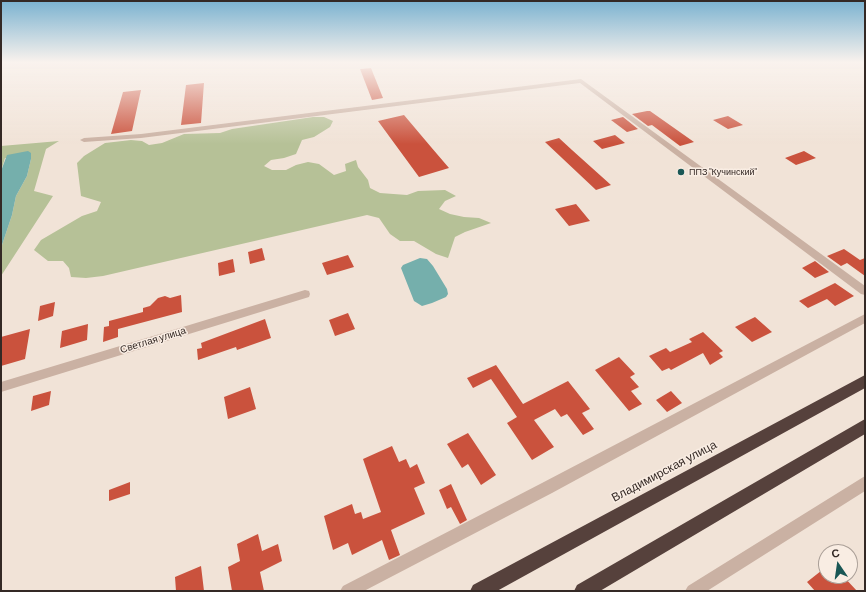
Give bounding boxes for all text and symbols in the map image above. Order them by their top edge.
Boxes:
marker: ППЗ "Кучинский" [676,167,686,177]
place label: ППЗ "Кучинский" [689,167,757,177]
street label: Светлая улица [119,324,187,356]
street label: Владимирская улица [609,437,719,505]
north arrow [818,544,858,584]
text: С [830,546,841,560]

